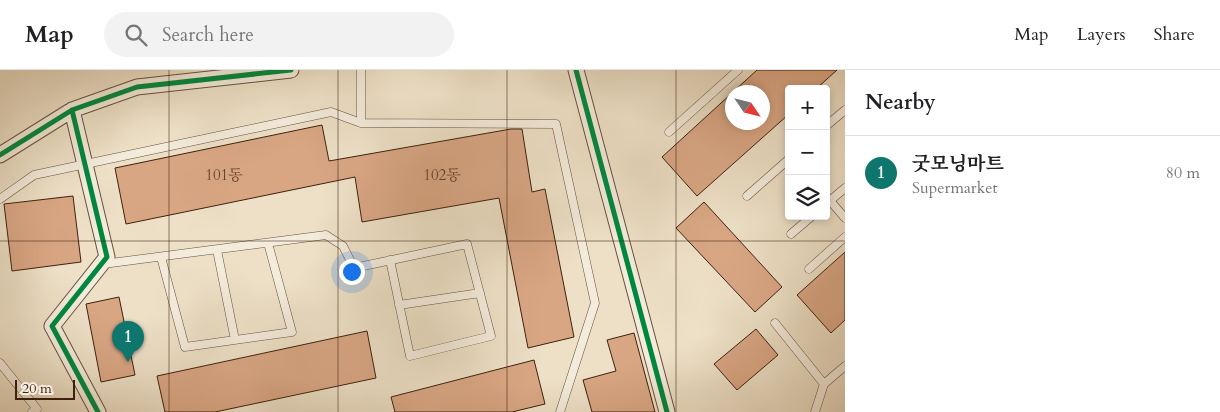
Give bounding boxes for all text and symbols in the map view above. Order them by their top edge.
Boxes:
search box [104,12,454,57]
text: Map [25,18,74,51]
icon: search [122,21,150,49]
text: Search here [162,22,254,48]
text: Map [1014,22,1049,47]
text: Layers [1077,22,1126,47]
text: Share [1154,22,1195,47]
north arrow [725,85,770,130]
map controls [785,85,830,220]
button: + [785,85,830,130]
text: Nearby [865,88,936,117]
button: − [785,130,830,175]
text: 굿모닝마트 [912,151,1004,177]
text: 1 [877,162,885,184]
text: 80 m [1166,162,1200,184]
house number: 101동 [205,165,243,185]
house number: 102동 [423,165,461,185]
button: layers [785,175,830,220]
text: Supermarket [912,177,998,199]
your location [339,259,365,285]
pin: 1 [112,321,144,362]
scale bar [15,377,75,400]
text: 20 m [22,379,52,398]

